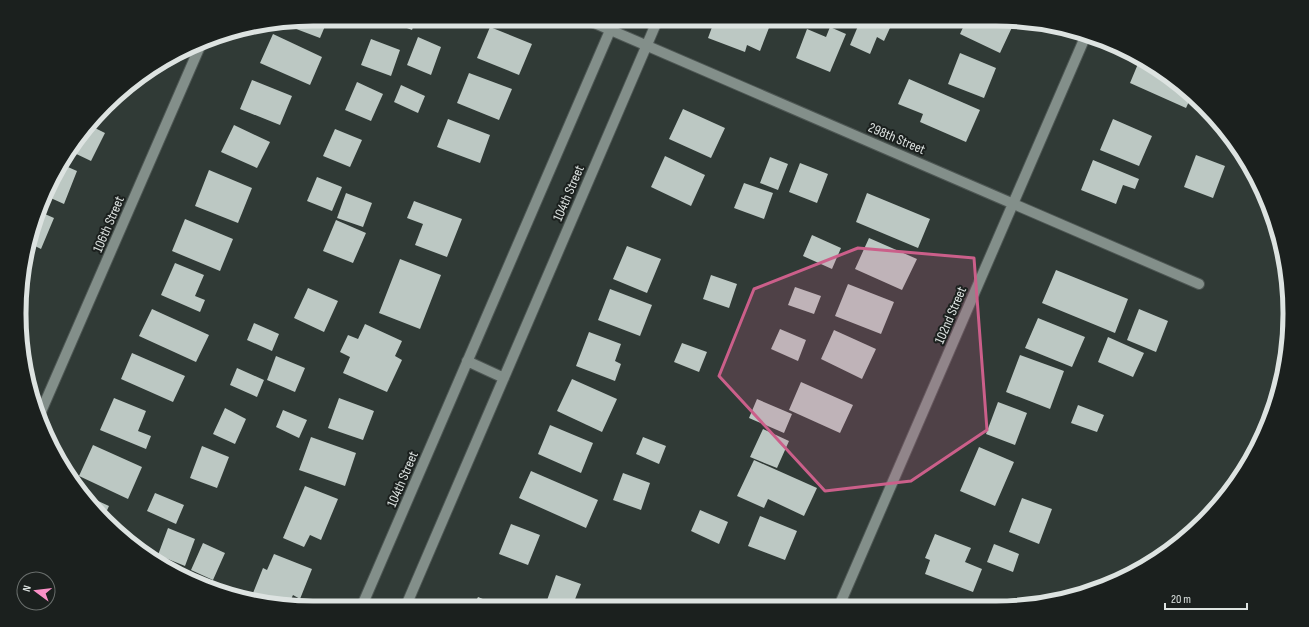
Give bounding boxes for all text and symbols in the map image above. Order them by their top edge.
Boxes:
street label: 298th Street [866,119,928,158]
street label: 104th Street [549,163,588,224]
street label: 106th Street [89,194,128,255]
street label: 102nd Street [931,284,970,346]
street label: 104th Street [383,449,422,510]
north arrow [16,571,56,611]
text: N [20,584,34,593]
scale bar [1165,585,1247,611]
text: 20 m [1171,592,1191,607]

